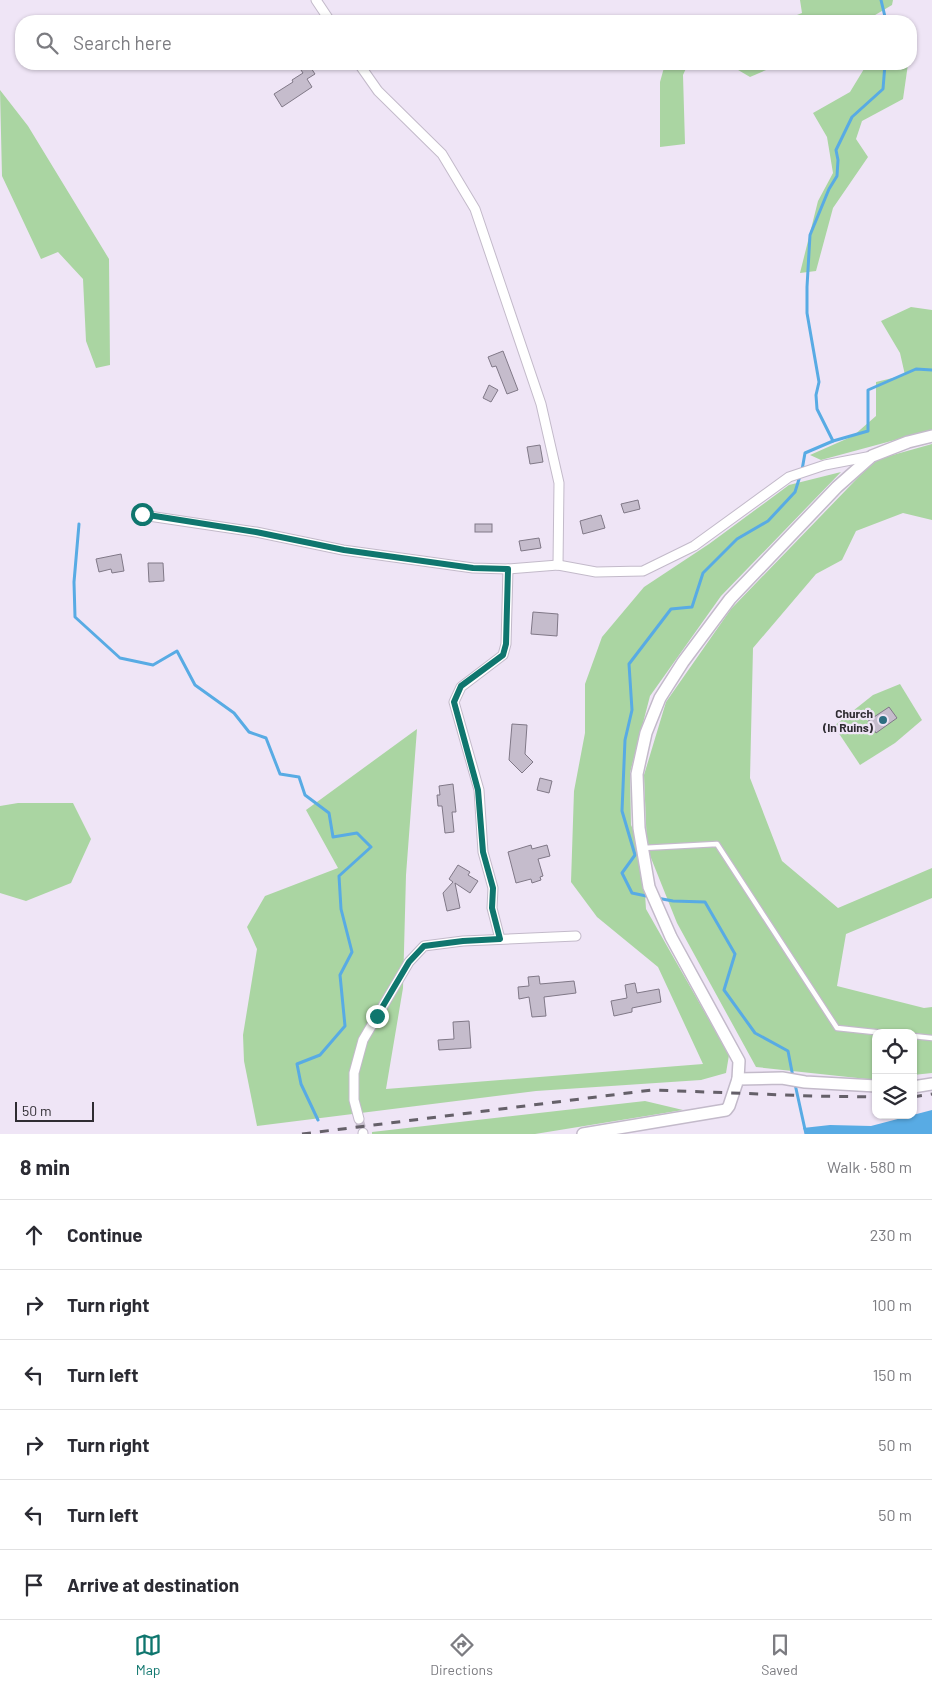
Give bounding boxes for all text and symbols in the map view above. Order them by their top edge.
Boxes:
search box [15,15,917,70]
icon: search [33,29,61,57]
text: Search here [73,31,172,54]
route start [131,503,154,526]
place label: Church (In Ruins) [822,706,874,734]
marker: Church (In Ruins) [877,714,889,726]
route end [366,1005,389,1028]
map controls [872,1029,917,1119]
button: locate [872,1029,917,1074]
button: layers [872,1074,917,1119]
scale bar [15,1099,94,1122]
text: 50 m [22,1102,51,1119]
text: 8 min [20,1154,70,1179]
text: Walk · 580 m [827,1157,912,1176]
icon: ahead [20,1221,48,1249]
text: Continue [67,1223,143,1246]
text: 230 m [870,1225,912,1244]
icon: right [20,1291,48,1319]
text: Turn right [67,1293,149,1316]
text: 100 m [872,1295,912,1314]
icon: left [20,1361,48,1389]
text: Turn left [67,1363,138,1386]
text: 150 m [873,1365,912,1384]
icon: right [20,1431,48,1459]
text: Turn right [67,1433,149,1456]
text: 50 m [878,1435,912,1454]
icon: left [20,1501,48,1529]
text: Turn left [67,1503,138,1526]
text: 50 m [878,1505,912,1524]
icon: arrive [20,1571,48,1599]
text: Arrive at destination [67,1573,239,1596]
tab: Map [134,1631,162,1678]
tab: Directions [430,1631,493,1678]
tab: Saved [761,1631,798,1678]

